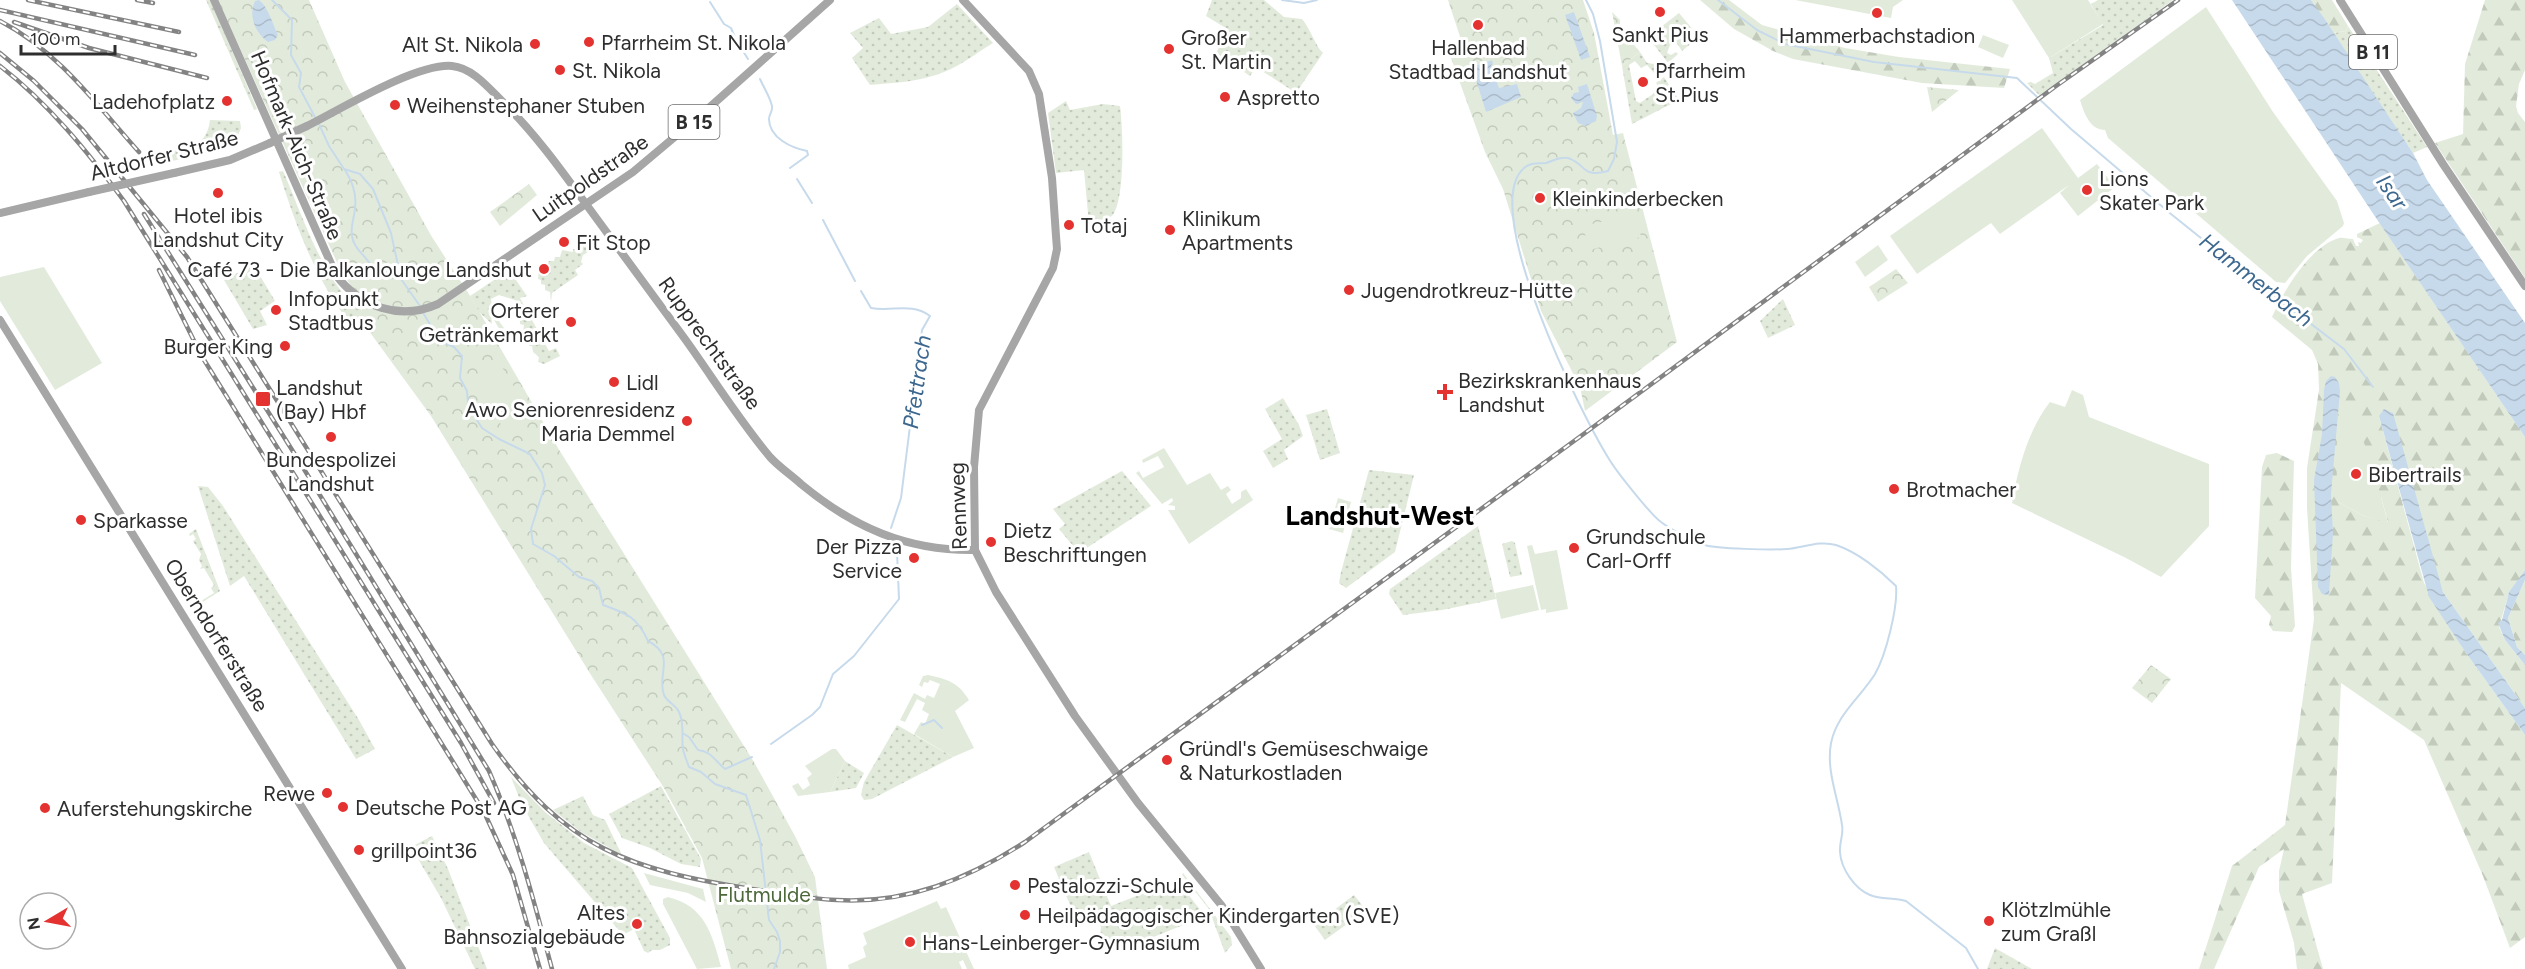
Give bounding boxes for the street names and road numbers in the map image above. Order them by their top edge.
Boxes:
road number: B 11 [2349,35,2397,69]
street label: Hofmark-Aich-Straße [246,47,348,243]
road number: B 15 [668,105,720,139]
street label: Altdorfer Straße [87,125,241,185]
street label: Luitpoldstraße [527,129,653,227]
street label: Rupprechtstraße [653,272,767,414]
street label: Rennweg [944,462,972,550]
street label: Oberndorferstraße [160,554,274,716]

